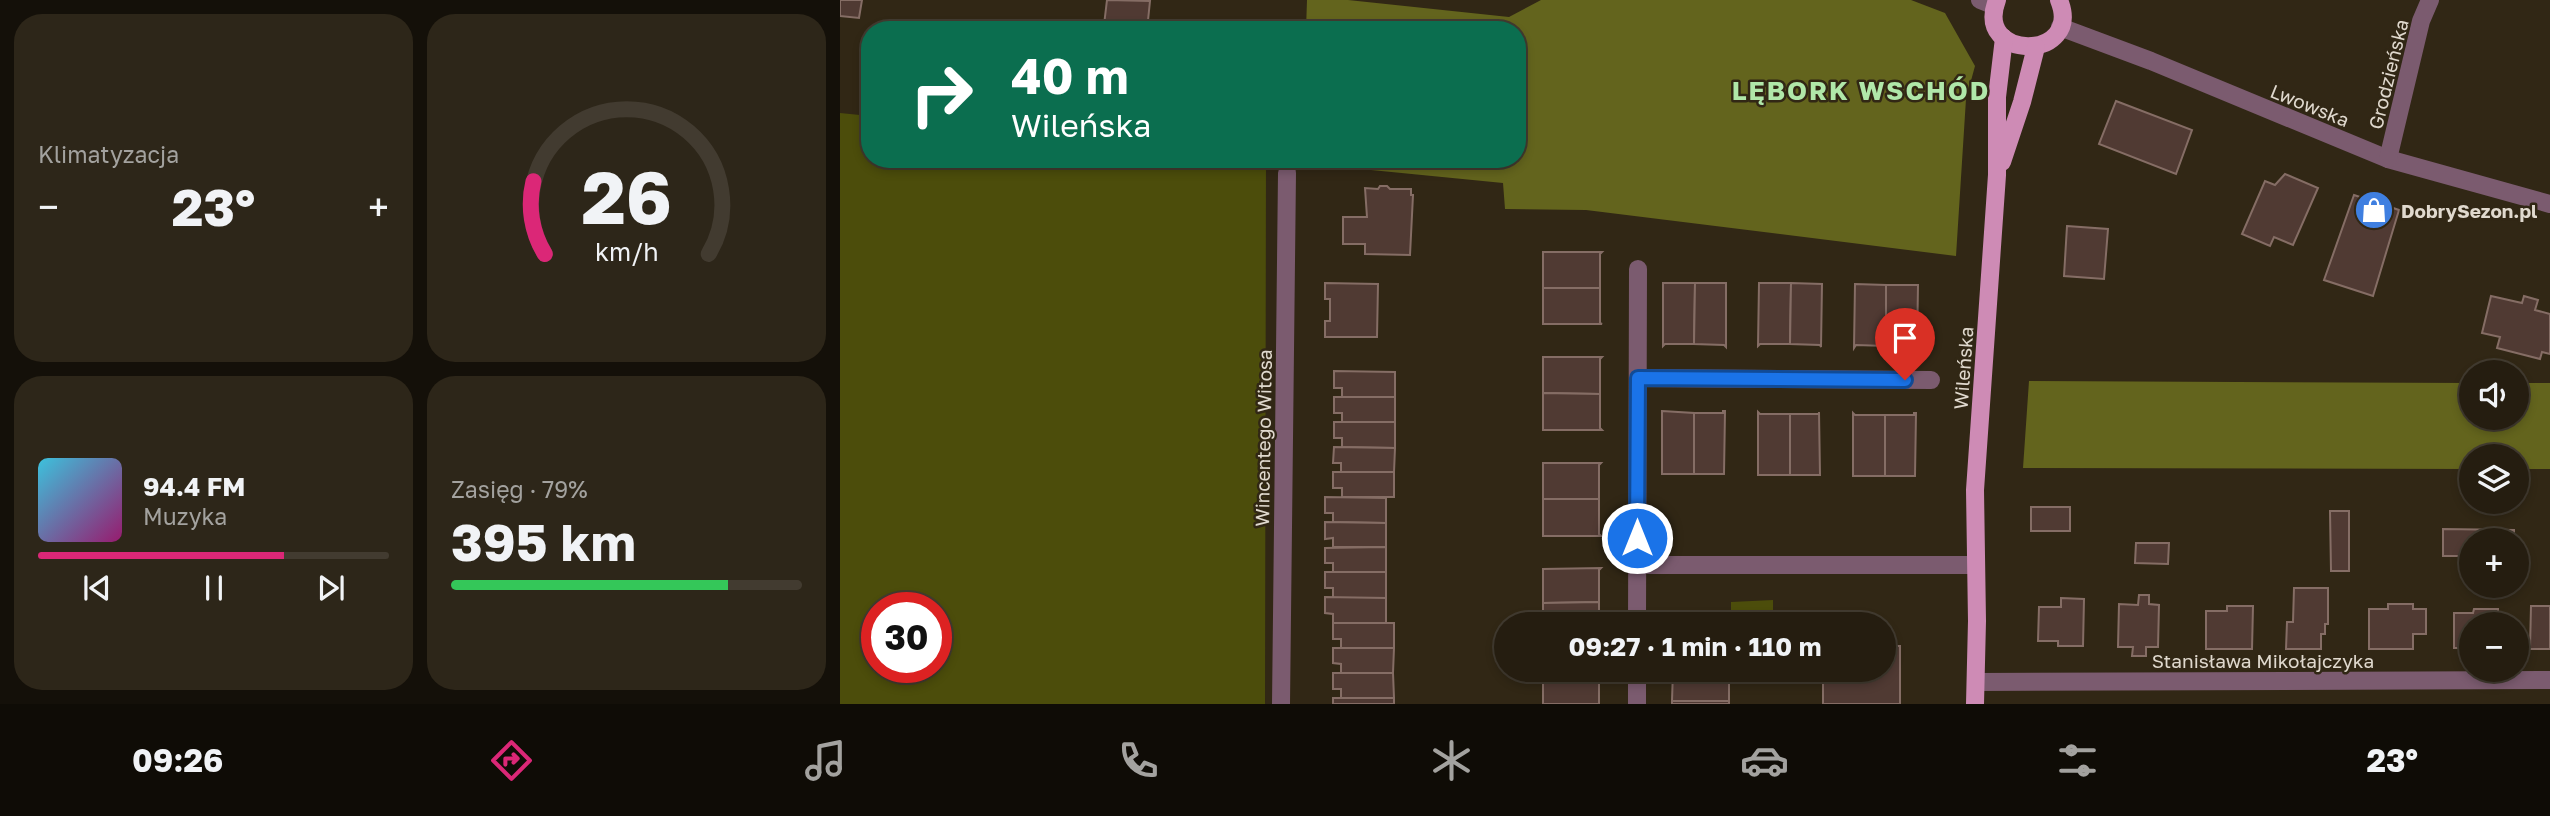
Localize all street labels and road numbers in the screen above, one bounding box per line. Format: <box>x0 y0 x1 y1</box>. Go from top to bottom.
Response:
street label: Grodzieńska <box>2363 17 2413 131</box>
street label: Lwowska <box>2267 79 2353 131</box>
street label: Wileńska <box>1949 326 1977 410</box>
street label: Wincentego Witosa <box>1250 349 1276 527</box>
street label: Stanisława Mikołajczyka <box>2152 649 2374 672</box>

